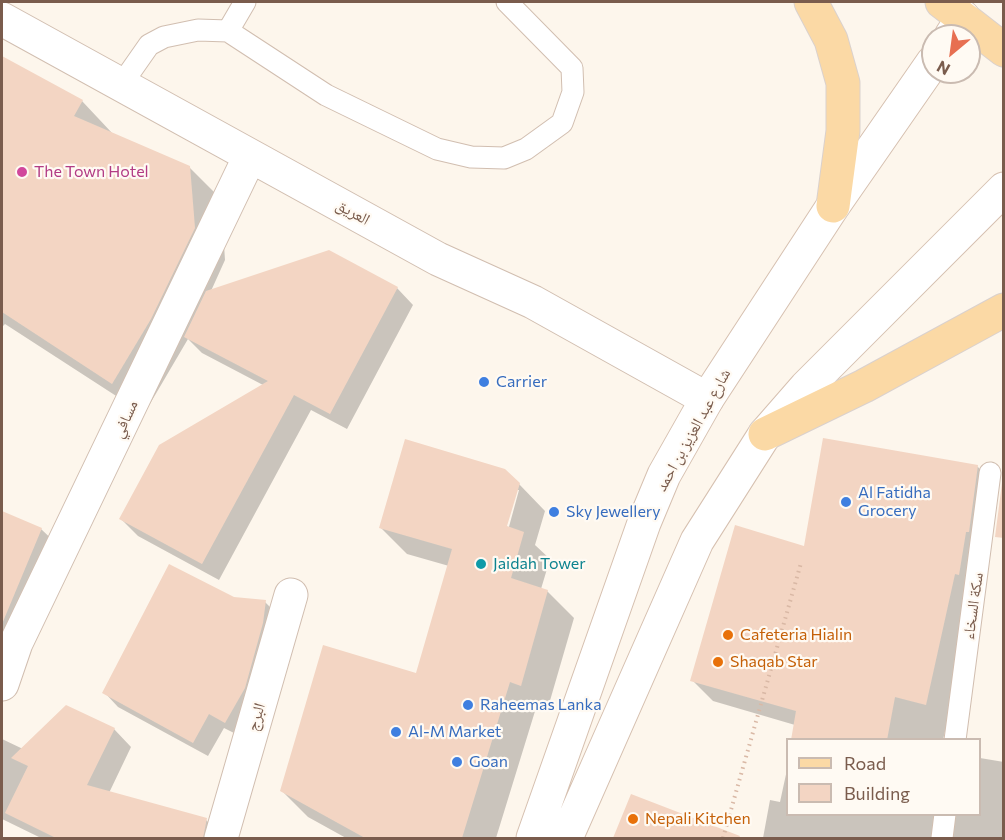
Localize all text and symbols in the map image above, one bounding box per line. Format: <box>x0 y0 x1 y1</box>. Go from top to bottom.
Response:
north arrow <box>921 24 981 84</box>
text: N <box>933 57 953 80</box>
place label: The Town Hotel <box>34 162 149 182</box>
marker: The Town Hotel <box>15 165 29 179</box>
street label: العريق <box>333 195 373 229</box>
street label: شارع عبد العزيز بن احمد <box>651 365 735 495</box>
place label: Carrier <box>496 372 547 392</box>
marker: Carrier <box>477 375 491 389</box>
street label: مسافي <box>108 397 142 441</box>
place label: Al Fatidha Grocery <box>858 483 931 521</box>
marker: Al Fatidha Grocery <box>839 495 853 509</box>
place label: Sky Jewellery <box>566 502 660 522</box>
marker: Sky Jewellery <box>547 505 561 519</box>
place label: Jaidah Tower <box>493 554 586 574</box>
marker: Jaidah Tower <box>474 557 488 571</box>
street label: سكة السخاء <box>959 571 987 641</box>
place label: Cafeteria Hialin <box>740 625 852 645</box>
marker: Cafeteria Hialin <box>721 628 735 642</box>
place label: Shaqab Star <box>730 652 818 672</box>
marker: Shaqab Star <box>711 655 725 669</box>
place label: Raheemas Lanka <box>480 695 602 715</box>
marker: Raheemas Lanka <box>461 698 475 712</box>
street label: البرج <box>243 701 269 733</box>
place label: Al-M Market <box>408 722 501 742</box>
marker: Al-M Market <box>389 725 403 739</box>
legend <box>786 738 981 816</box>
place label: Goan <box>469 752 508 772</box>
text: Road <box>844 752 886 774</box>
marker: Goan <box>450 755 464 769</box>
text: Building <box>844 782 910 804</box>
place label: Nepali Kitchen <box>645 809 751 829</box>
marker: Nepali Kitchen <box>626 812 640 826</box>

